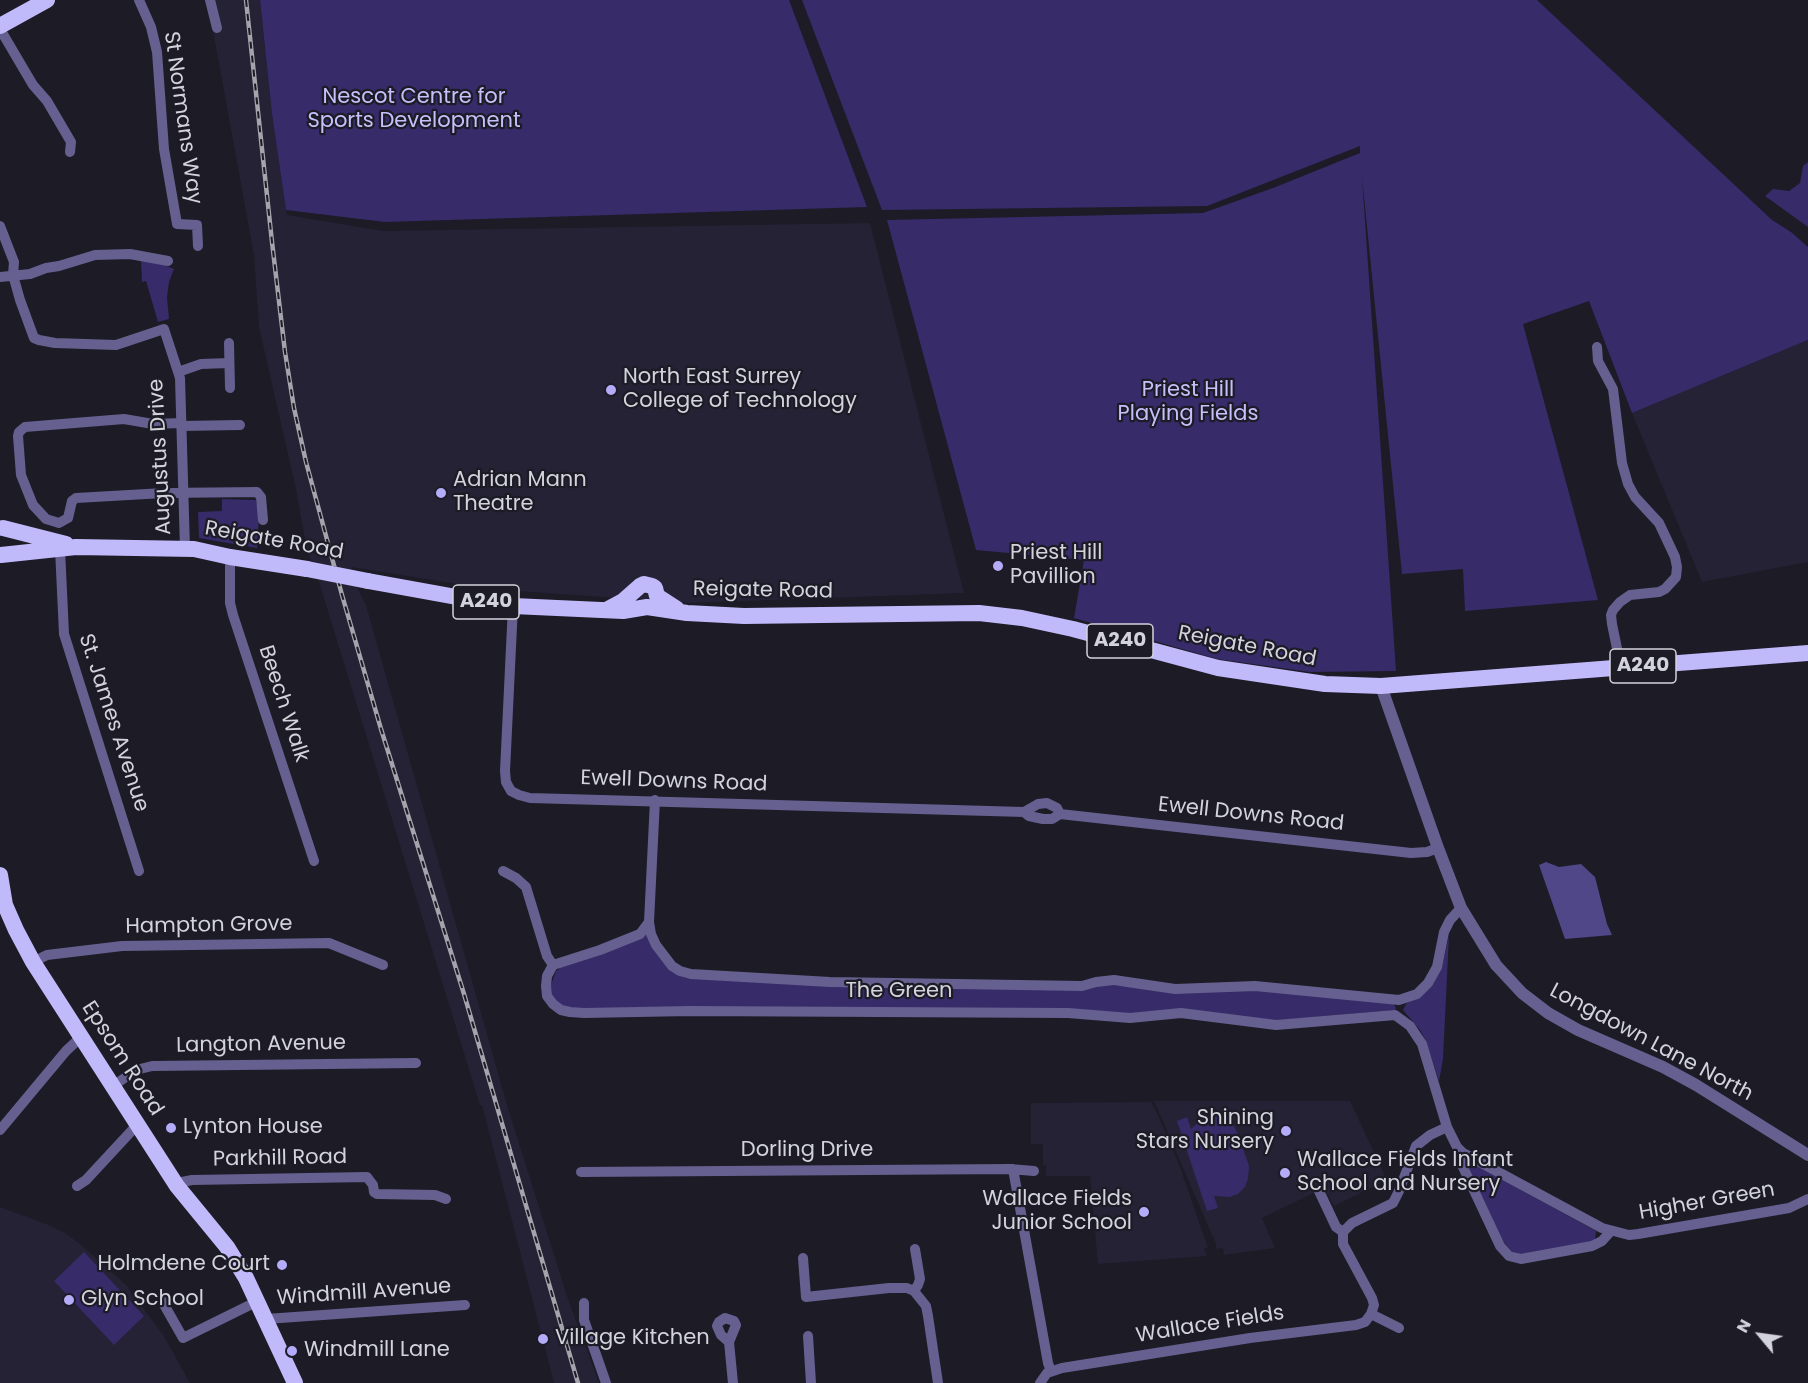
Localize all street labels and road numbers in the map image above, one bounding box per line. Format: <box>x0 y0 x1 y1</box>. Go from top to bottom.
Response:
street label: St Normans Way <box>157 30 207 206</box>
street label: Augustus Drive <box>144 378 178 536</box>
street label: Reigate Road <box>203 516 345 566</box>
street label: Reigate Road <box>693 577 833 605</box>
road number: A240 <box>453 585 519 619</box>
street label: Reigate Road <box>1176 621 1318 673</box>
road number: A240 <box>1087 624 1153 658</box>
street label: St. James Avenue <box>72 631 154 815</box>
street label: Beech Walk <box>252 642 314 766</box>
road number: A240 <box>1610 649 1676 683</box>
street label: Ewell Downs Road <box>580 766 768 798</box>
street label: Ewell Downs Road <box>1157 793 1345 837</box>
street label: Hampton Grove <box>125 912 293 940</box>
street label: The Green <box>845 979 953 1005</box>
street label: Longdown Lane North <box>1545 979 1757 1107</box>
street label: Epsom Road <box>76 997 168 1121</box>
street label: Langton Avenue <box>176 1031 346 1059</box>
street label: Dorling Drive <box>741 1138 873 1164</box>
street label: Parkhill Road <box>213 1145 347 1173</box>
street label: Higher Green <box>1637 1178 1777 1226</box>
street label: Windmill Avenue <box>276 1274 452 1312</box>
street label: Wallace Fields <box>1134 1301 1286 1349</box>

